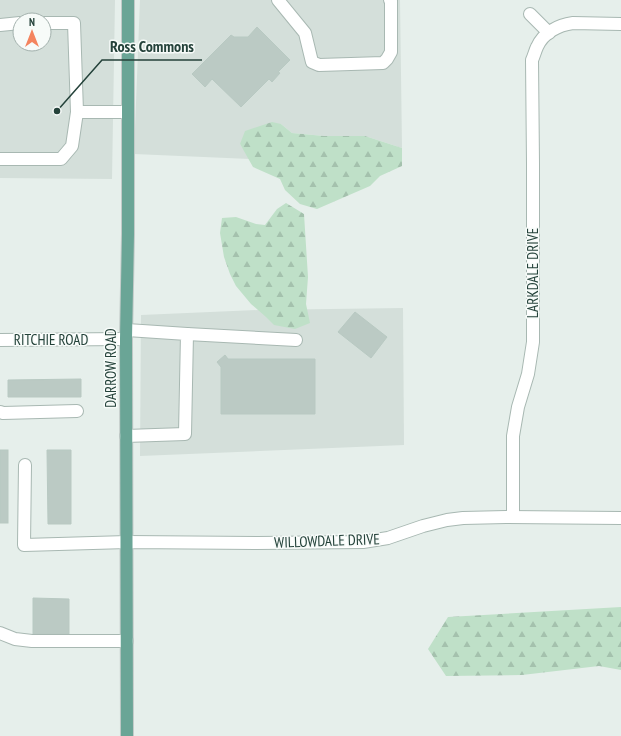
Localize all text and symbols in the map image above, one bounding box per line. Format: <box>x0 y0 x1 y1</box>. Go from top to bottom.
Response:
north arrow <box>12 12 52 52</box>
text: N <box>29 15 35 29</box>
callout: Ross Commons <box>102 32 202 60</box>
text: Ross Commons <box>110 36 194 56</box>
street label: LARKDALE DRIVE <box>523 228 542 318</box>
street label: DARROW ROAD <box>101 328 120 408</box>
street label: RITCHIE ROAD <box>14 330 88 349</box>
street label: WILLOWDALE DRIVE <box>274 529 380 552</box>

